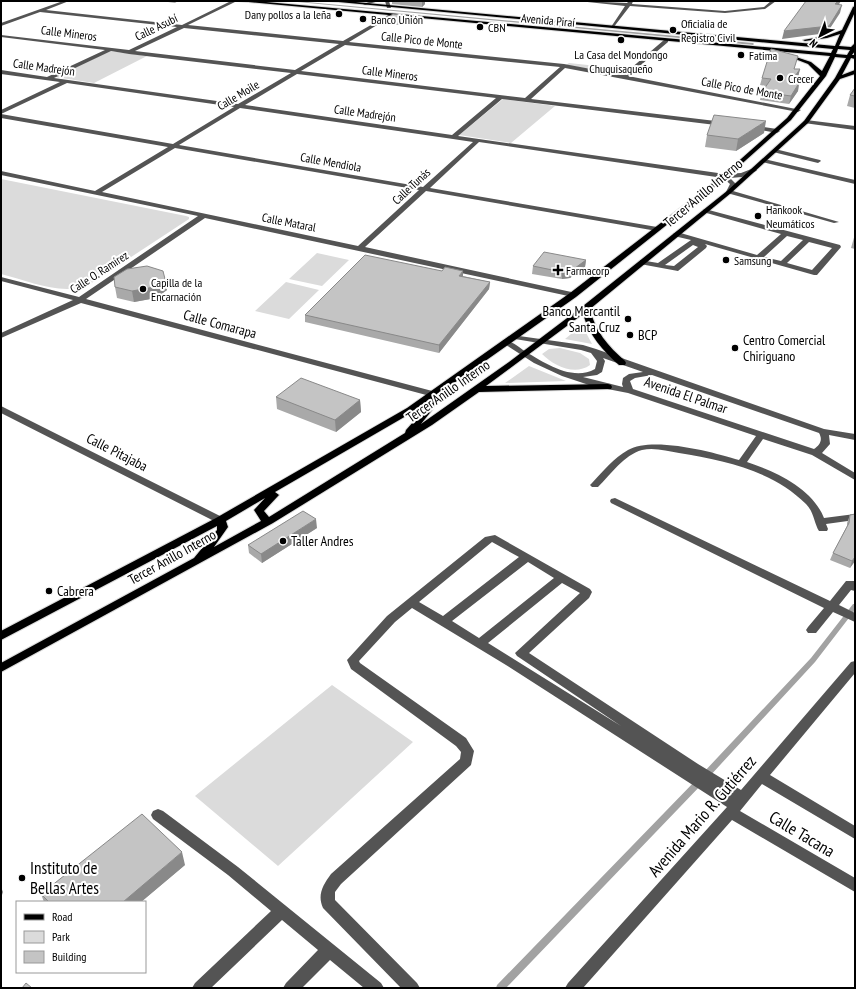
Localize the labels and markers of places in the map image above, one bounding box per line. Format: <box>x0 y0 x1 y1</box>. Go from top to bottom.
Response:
place label: Dany pollos a la leña <box>245 7 331 22</box>
marker: Dany pollos a la leña <box>334 9 344 19</box>
place label: Banco Unión <box>371 12 423 27</box>
marker: Banco Unión <box>358 14 368 24</box>
place label: Oficialia de Registro Civil <box>681 16 736 45</box>
place label: CBN <box>488 20 506 35</box>
marker: CBN <box>475 22 485 32</box>
marker: Oficialia de Registro Civil <box>668 25 678 35</box>
marker: La Casa del Mondongo Chuquisaqueño <box>616 35 626 45</box>
place label: La Casa del Mondongo Chuquisaqueño <box>574 47 668 76</box>
place label: Fatima <box>749 48 777 63</box>
marker: Fatima <box>736 50 746 60</box>
place label: Crecer <box>788 71 815 86</box>
marker: Crecer <box>775 73 785 83</box>
place label: Hankook Neumáticos <box>766 202 814 231</box>
marker: Hankook Neumáticos <box>753 211 763 221</box>
place label: Samsung <box>734 253 771 268</box>
marker: Samsung <box>721 255 731 265</box>
place label: Farmacorp <box>566 263 609 278</box>
marker: Farmacorp <box>553 265 563 275</box>
place label: Capilla de la Encarnación <box>151 275 202 304</box>
marker: Capilla de la Encarnación <box>138 284 148 294</box>
place label: Banco Mercantil Santa Cruz <box>542 302 621 336</box>
marker: Banco Mercantil Santa Cruz <box>623 314 633 324</box>
place label: BCP <box>638 326 657 344</box>
marker: BCP <box>625 330 635 340</box>
place label: Centro Comercial Chiriguano <box>743 331 826 365</box>
marker: Centro Comercial Chiriguano <box>730 343 740 353</box>
place label: Taller Andres <box>291 532 354 550</box>
marker: Taller Andres <box>278 536 288 546</box>
place label: Cabrera <box>57 582 94 600</box>
marker: Cabrera <box>44 586 54 596</box>
place label: Instituto de Bellas Artes <box>30 857 99 899</box>
marker: Instituto de Bellas Artes <box>17 873 27 883</box>

